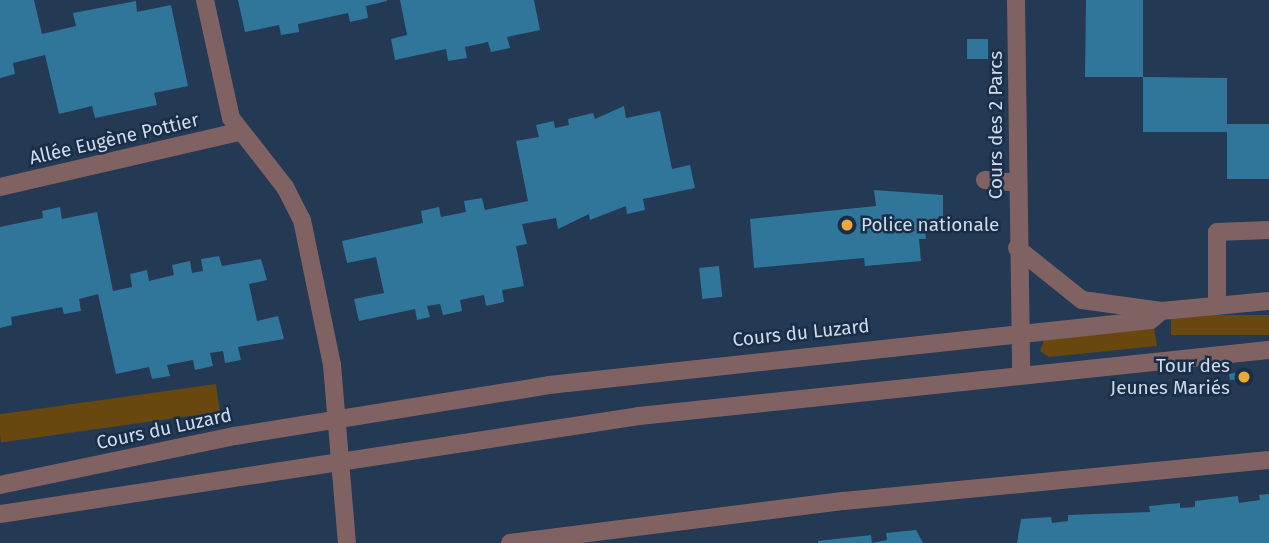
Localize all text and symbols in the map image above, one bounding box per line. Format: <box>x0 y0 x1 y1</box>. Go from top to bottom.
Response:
street label: Cours des 2 Parcs <box>985 51 1007 199</box>
street label: Allée Eugène Pottier <box>27 108 201 170</box>
place label: Police nationale <box>861 214 999 236</box>
marker: Police nationale <box>839 217 855 233</box>
street label: Cours du Luzard <box>731 314 871 352</box>
place label: Tour des Jeunes Mariés <box>1110 355 1230 399</box>
marker: Tour des Jeunes Mariés <box>1236 369 1252 385</box>
street label: Cours du Luzard <box>94 404 234 454</box>

